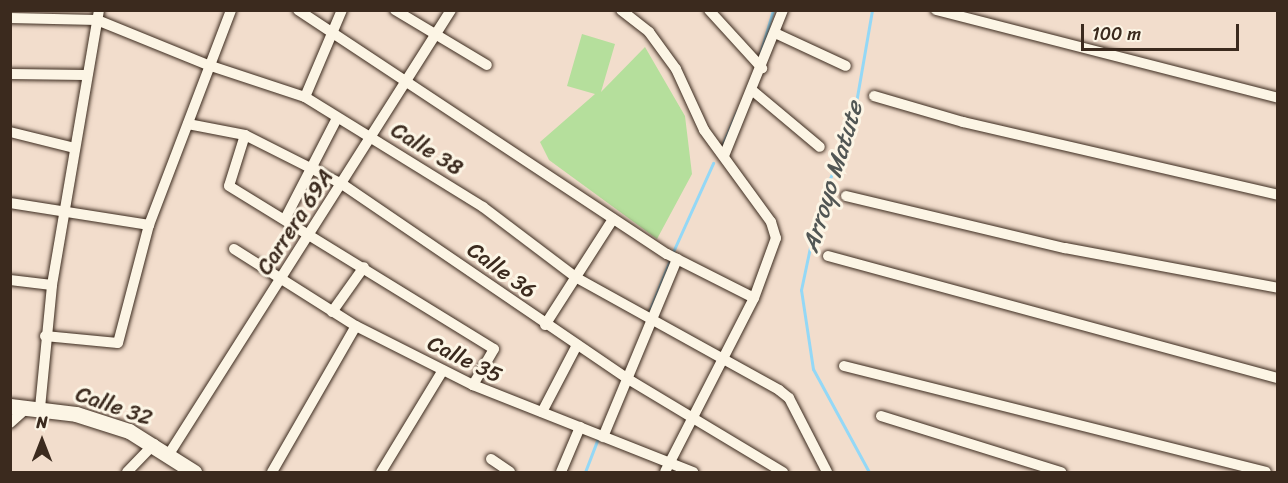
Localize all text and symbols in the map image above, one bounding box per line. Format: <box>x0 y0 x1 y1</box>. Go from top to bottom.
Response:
scale bar <box>1084 12 1242 50</box>
text: 100 m <box>1092 18 1141 50</box>
water label: Arroyo Matute <box>797 98 869 256</box>
street label: Calle 38 <box>386 117 468 181</box>
street label: Carrera 69A <box>251 164 339 280</box>
street label: Calle 36 <box>462 236 542 304</box>
street label: Calle 35 <box>423 330 507 388</box>
street label: Calle 32 <box>72 381 156 431</box>
text: N <box>36 408 48 437</box>
north arrow <box>12 411 72 471</box>

